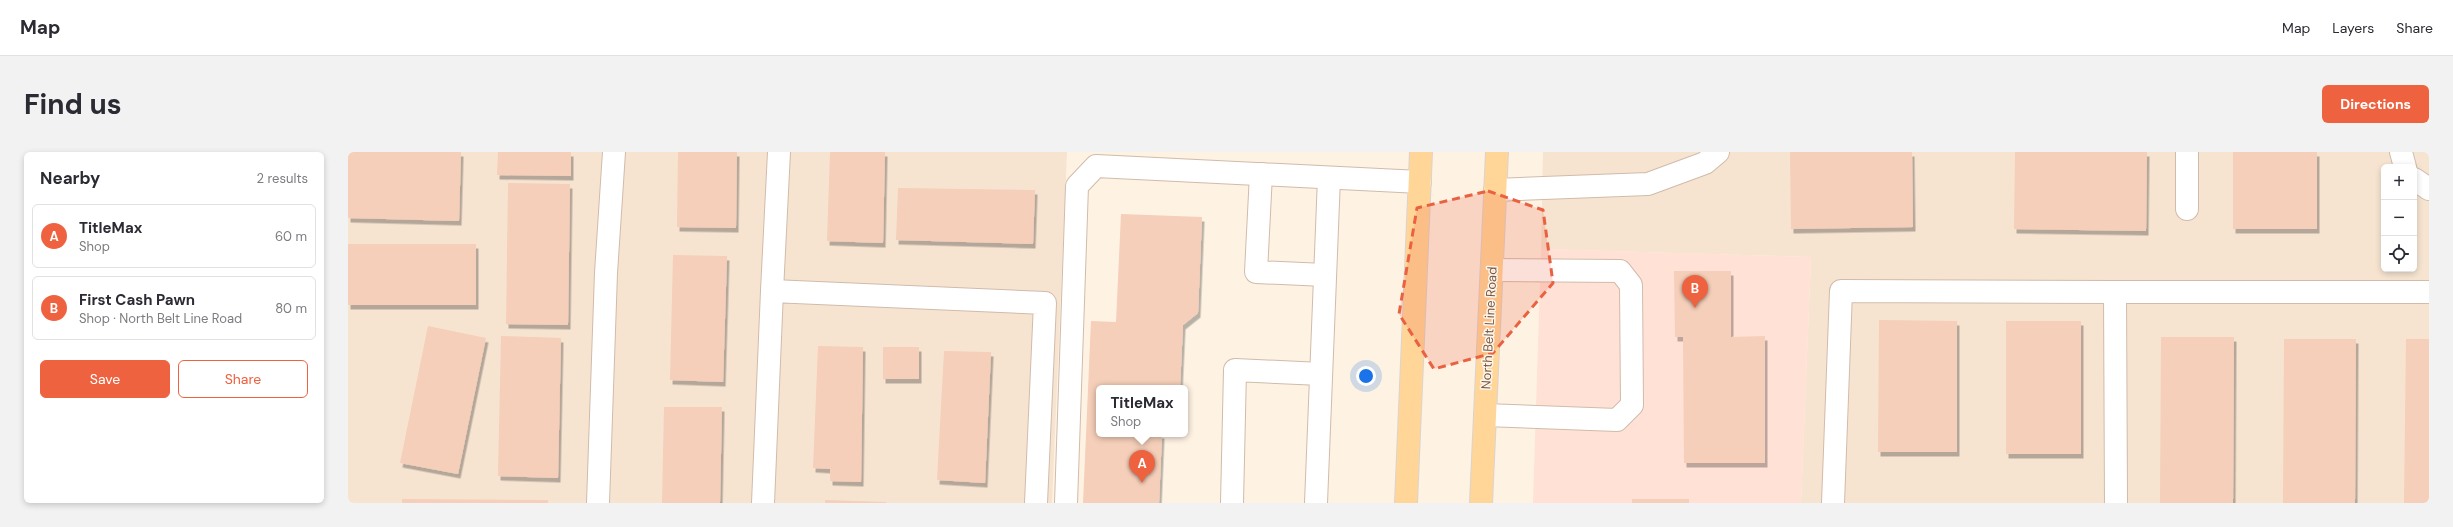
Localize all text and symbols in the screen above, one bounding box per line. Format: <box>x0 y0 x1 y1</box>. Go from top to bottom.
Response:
text: Map <box>20 15 60 40</box>
text: Map <box>2282 19 2310 37</box>
text: Layers <box>2332 19 2374 37</box>
text: Share <box>2396 19 2433 37</box>
button: Directions <box>2322 85 2429 123</box>
text: Find us <box>24 86 122 123</box>
map controls <box>2381 164 2417 272</box>
button: + <box>2381 164 2417 200</box>
text: Nearby <box>40 167 100 189</box>
text: 2 results <box>257 170 308 187</box>
button: − <box>2381 200 2417 236</box>
text: TitleMax <box>79 218 142 238</box>
text: A <box>49 228 59 245</box>
text: 60 m <box>275 228 307 245</box>
button: locate <box>2381 236 2417 272</box>
text: Shop <box>79 238 110 255</box>
street label: North Belt Line Road <box>1477 266 1501 390</box>
pin: B <box>1682 275 1708 308</box>
text: First Cash Pawn <box>79 290 195 310</box>
text: B <box>50 300 58 317</box>
text: 80 m <box>275 300 307 317</box>
text: Shop · North Belt Line Road <box>79 310 242 327</box>
button: Save <box>40 360 170 398</box>
button: Share <box>178 360 308 398</box>
your location <box>1356 366 1376 386</box>
popup <box>1096 385 1188 437</box>
text: TitleMax <box>1110 393 1174 413</box>
text: Shop <box>1110 413 1141 430</box>
pin: A <box>1129 450 1155 483</box>

